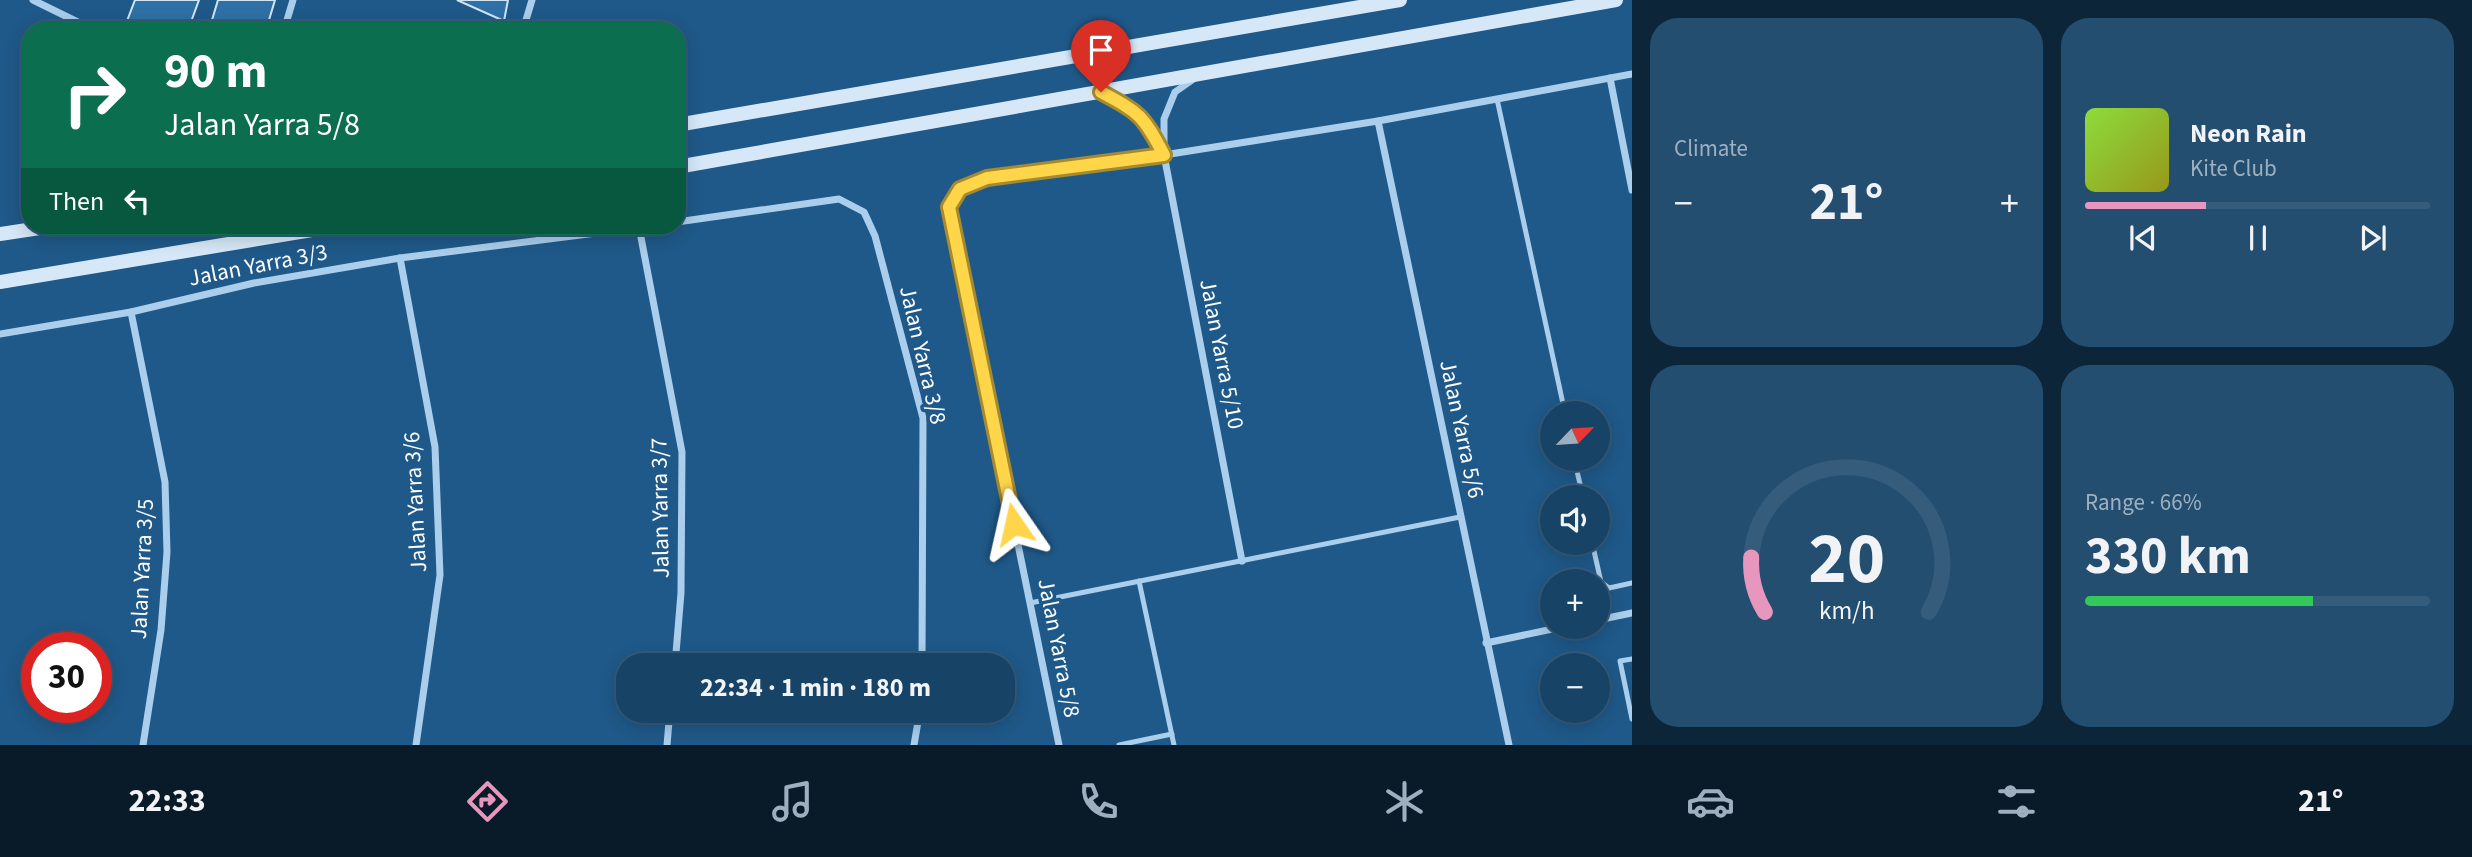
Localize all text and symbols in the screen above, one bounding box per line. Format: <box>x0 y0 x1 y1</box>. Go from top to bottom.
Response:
pin <box>1071 20 1131 92</box>
icon: arrive <box>1082 31 1120 69</box>
text: 90 m <box>164 37 268 107</box>
icon: right <box>49 49 140 140</box>
text: Jalan Yarra 5/8 <box>164 102 360 148</box>
text: Neon Rain <box>2190 115 2307 152</box>
text: Climate <box>1674 132 1748 165</box>
text: Kite Club <box>2190 152 2277 185</box>
text: 21° <box>1810 166 1883 240</box>
text: − <box>1674 177 1693 231</box>
text: + <box>2000 177 2019 231</box>
icon: left <box>118 182 156 220</box>
text: Then <box>49 183 104 220</box>
icon: previous <box>2124 219 2162 257</box>
icon: pause <box>2239 219 2277 257</box>
icon: next <box>2354 219 2392 257</box>
street label: Jalan Yarra 3/3 <box>186 235 330 295</box>
street label: Jalan Yarra 5/10 <box>1191 276 1253 432</box>
street label: Jalan Yarra 3/8 <box>891 283 955 427</box>
street label: Jalan Yarra 5/6 <box>1431 357 1493 501</box>
north arrow <box>1540 401 1610 471</box>
map controls <box>1540 401 1610 723</box>
street label: Jalan Yarra 3/6 <box>395 431 435 573</box>
street label: Jalan Yarra 3/7 <box>642 437 678 579</box>
button: sound <box>1540 485 1610 555</box>
text: Range · 66% <box>2085 486 2202 519</box>
position arrow <box>977 487 1051 561</box>
street label: Jalan Yarra 3/5 <box>122 498 162 640</box>
text: 20 <box>1808 507 1885 611</box>
text: 330 km <box>2085 520 2251 594</box>
button: + <box>1540 569 1610 639</box>
street label: Jalan Yarra 5/8 <box>1029 576 1089 720</box>
text: km/h <box>1819 593 1874 629</box>
speed limit sign: 30 <box>21 632 112 723</box>
button: − <box>1540 653 1610 723</box>
text: 22:34 · 1 min · 180 m <box>700 669 931 706</box>
icon: directions <box>463 777 512 826</box>
icon: music <box>768 777 817 826</box>
icon: phone <box>1074 777 1123 826</box>
icon: climate <box>1380 777 1429 826</box>
icon: car <box>1686 777 1735 826</box>
icon: filters <box>1992 777 2041 826</box>
text: 22:33 <box>128 778 206 824</box>
text: 21° <box>2298 778 2343 824</box>

